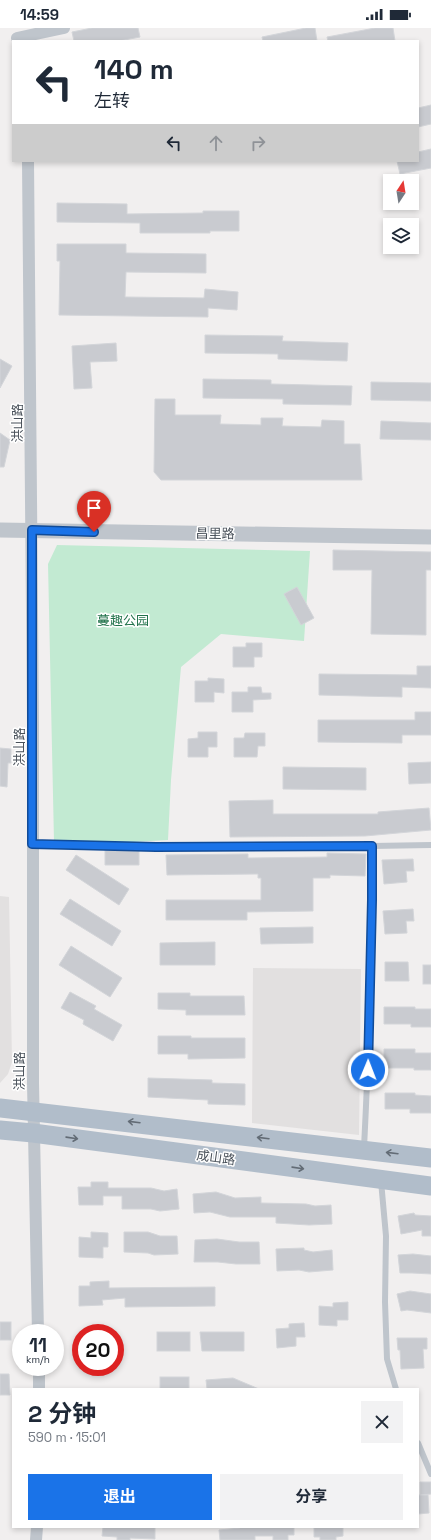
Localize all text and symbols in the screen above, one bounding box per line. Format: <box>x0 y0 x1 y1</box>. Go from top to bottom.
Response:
text: 14:59 <box>20 5 59 24</box>
text: 140 m <box>94 51 174 87</box>
icon: left <box>28 56 80 108</box>
text: 左转 <box>94 89 130 112</box>
icon: left <box>163 132 185 154</box>
icon: ahead <box>205 132 227 154</box>
icon: right <box>247 132 269 154</box>
north arrow <box>383 174 419 210</box>
map controls <box>383 174 419 254</box>
button: layers <box>383 218 419 254</box>
street label: 洪山路 <box>9 403 26 443</box>
pin <box>77 491 111 532</box>
icon: arrive <box>83 497 105 519</box>
street label: 昌里路 <box>195 525 235 542</box>
park label: 蔓趣公园 <box>97 612 149 629</box>
street label: 洪山路 <box>11 727 28 767</box>
position arrow <box>347 1049 389 1091</box>
street label: 洪山路 <box>11 1051 28 1091</box>
one-way arrow <box>128 1119 141 1126</box>
one-way arrow <box>65 1134 78 1142</box>
one-way arrow <box>257 1134 270 1142</box>
street label: 成山路 <box>195 1146 236 1169</box>
one-way arrow <box>386 1149 399 1157</box>
one-way arrow <box>291 1164 304 1172</box>
speed limit sign: 20 <box>72 1324 124 1376</box>
text: 11 <box>29 1332 47 1358</box>
text: km/h <box>26 1353 50 1366</box>
text: 2 分钟 <box>28 1398 96 1429</box>
button: close <box>361 1401 403 1443</box>
text: 590 m · 15:01 <box>28 1429 106 1446</box>
button: 退出 <box>28 1474 212 1520</box>
button: 分享 <box>220 1474 403 1520</box>

